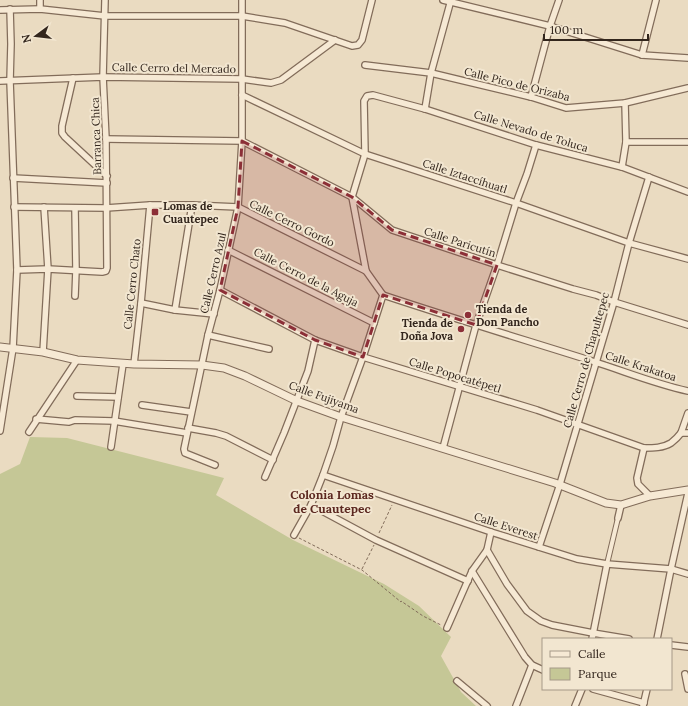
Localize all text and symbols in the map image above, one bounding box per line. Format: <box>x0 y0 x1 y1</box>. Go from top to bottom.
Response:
north arrow <box>16 16 56 56</box>
scale bar <box>544 16 648 42</box>
text: 100 m <box>550 22 583 37</box>
text: N <box>18 32 34 45</box>
street label: Calle Cerro del Mercado <box>112 60 236 76</box>
street label: Calle Pico de Orizaba <box>463 64 572 104</box>
street label: Barranca Chica <box>88 97 104 175</box>
street label: Calle Nevado de Toluca <box>472 107 590 155</box>
street label: Calle Iztaccíhuatl <box>421 156 509 196</box>
street label: Calle Cerro Gordo <box>247 196 337 250</box>
place label: Lomas de Cuautepec <box>163 199 219 226</box>
marker: Lomas de Cuautepec <box>150 207 160 217</box>
street label: Calle Paricutín <box>422 224 498 260</box>
street label: Calle Cerro Azul <box>197 231 229 315</box>
street label: Calle Cerro Chato <box>120 238 144 330</box>
street label: Calle Cerro de la Aguja <box>251 244 361 310</box>
street label: Calle Cerro de Chapultepec <box>560 290 612 430</box>
place label: Tienda de Don Pancho <box>476 302 539 329</box>
marker: Tienda de Don Pancho <box>463 310 473 320</box>
place label: Tienda de Doña Jova <box>400 316 453 343</box>
marker: Tienda de Doña Jova <box>456 324 466 334</box>
street label: Calle Krakatoa <box>604 348 679 384</box>
street label: Calle Popocatépetl <box>407 354 503 396</box>
street label: Calle Fujiyama <box>287 378 361 416</box>
district label: Colonia Lomas de Cuautepec <box>290 487 374 516</box>
street label: Calle Everest <box>472 509 540 543</box>
legend <box>542 638 672 690</box>
text: Calle <box>578 646 606 661</box>
text: Parque <box>578 666 618 681</box>

